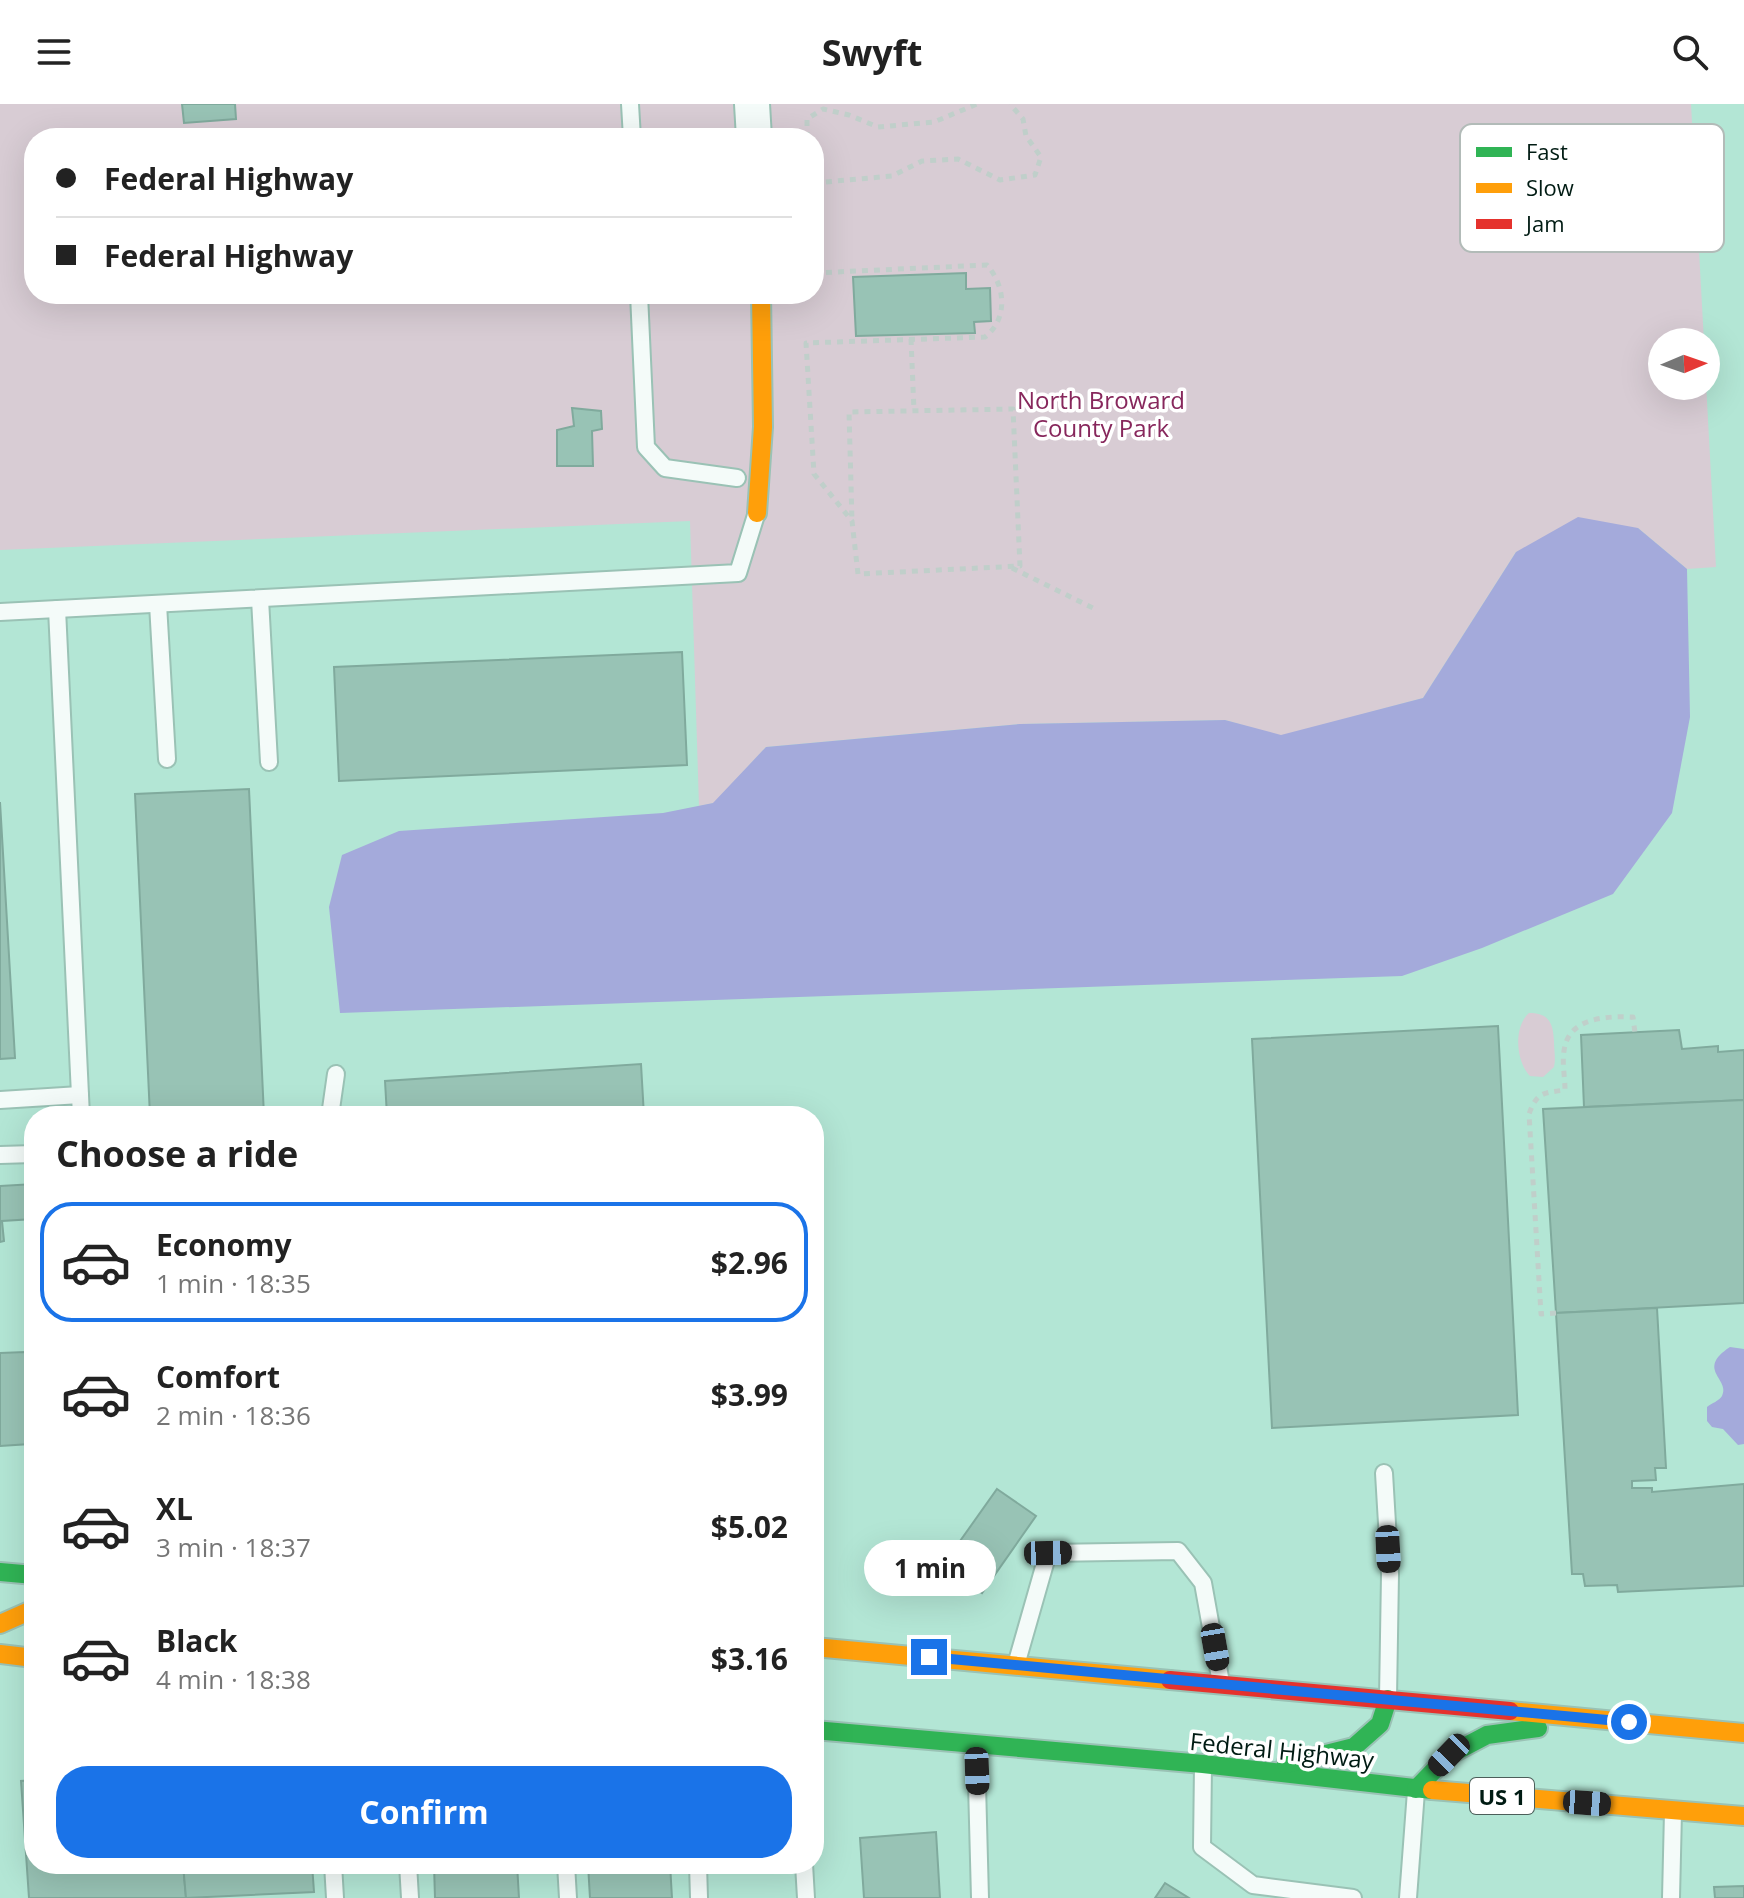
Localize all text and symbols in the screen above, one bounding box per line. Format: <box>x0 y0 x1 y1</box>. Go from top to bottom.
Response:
text: Swyft <box>822 28 922 77</box>
icon: menu <box>32 30 76 74</box>
icon: search <box>1668 30 1712 74</box>
legend <box>1460 124 1724 252</box>
text: Fast <box>1526 136 1568 166</box>
text: Federal Highway <box>104 158 353 199</box>
text: Slow <box>1526 172 1574 202</box>
text: Jam <box>1524 208 1565 238</box>
text: Federal Highway <box>104 235 353 276</box>
north arrow <box>1648 328 1720 400</box>
map controls <box>1648 328 1720 400</box>
park label: North Broward County Park <box>1017 383 1185 444</box>
text: Choose a ride <box>56 1129 298 1178</box>
text: Economy <box>156 1224 292 1265</box>
icon: car <box>60 1226 132 1298</box>
text: $2.96 <box>711 1242 788 1283</box>
text: 1 min · 18:35 <box>156 1265 311 1301</box>
text: Comfort <box>156 1356 280 1397</box>
icon: car <box>60 1358 132 1430</box>
text: $3.99 <box>711 1374 788 1415</box>
text: 2 min · 18:36 <box>156 1397 311 1433</box>
text: XL <box>156 1488 193 1529</box>
icon: car <box>60 1490 132 1562</box>
text: $5.02 <box>711 1506 788 1547</box>
car <box>1375 1524 1401 1574</box>
text: 3 min · 18:37 <box>156 1529 311 1565</box>
callout: 1 min <box>863 1541 995 1597</box>
car <box>1024 1541 1072 1565</box>
text: 1 min <box>894 1550 966 1586</box>
text: Black <box>156 1620 237 1661</box>
car <box>1199 1621 1231 1673</box>
icon: car <box>60 1622 132 1694</box>
text: $3.16 <box>711 1638 788 1679</box>
route end <box>911 1639 947 1675</box>
text: 4 min · 18:38 <box>156 1661 311 1697</box>
route start <box>1611 1704 1647 1740</box>
street label: Federal Highway <box>1188 1724 1377 1776</box>
car <box>1424 1729 1474 1781</box>
car <box>964 1747 990 1795</box>
button: Confirm <box>56 1766 792 1858</box>
road number: US 1 <box>1470 1778 1534 1814</box>
car <box>1562 1789 1612 1817</box>

